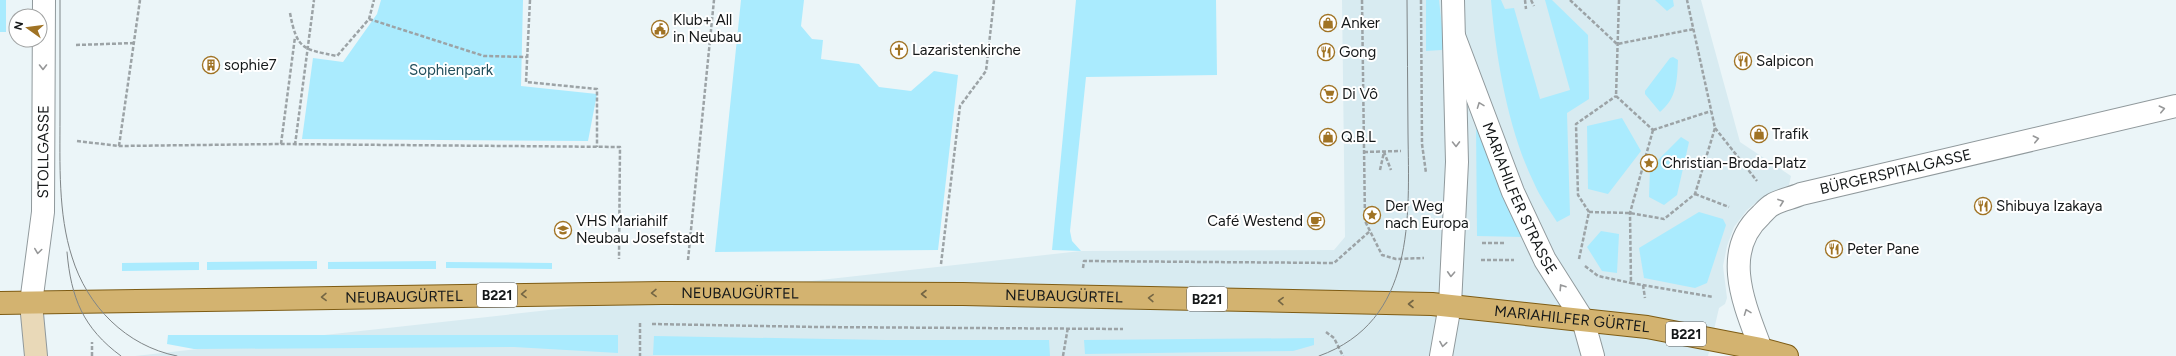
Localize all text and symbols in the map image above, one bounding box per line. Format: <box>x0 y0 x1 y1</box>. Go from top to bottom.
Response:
north arrow <box>8 8 48 48</box>
place label: Klub+ All in Neubau <box>673 11 742 46</box>
shop icon: Anker <box>1318 13 1338 33</box>
place label: Anker <box>1341 14 1380 32</box>
public building icon: Klub+ All in Neubau <box>650 19 670 39</box>
text: N <box>11 20 26 31</box>
church icon: Lazaristenkirche <box>889 40 909 60</box>
place label: Lazaristenkirche <box>912 41 1021 59</box>
restaurant icon: Gong <box>1316 42 1336 62</box>
place label: Gong <box>1339 43 1376 61</box>
restaurant icon: Salpicon <box>1733 51 1753 71</box>
place label: Salpicon <box>1756 52 1814 70</box>
building icon: sophie7 <box>201 55 221 75</box>
place label: sophie7 <box>224 56 277 74</box>
park label: Sophienpark <box>409 61 494 79</box>
one-way arrow <box>39 64 47 70</box>
supermarket icon: Di Vô <box>1319 84 1339 104</box>
place label: Di Vô <box>1342 85 1378 103</box>
one-way arrow <box>1477 102 1485 109</box>
street label: STOLLGASSE <box>34 105 53 199</box>
one-way arrow <box>2158 105 2165 114</box>
street label: MARIAHILFER STRASSE <box>1478 120 1561 278</box>
shop icon: Trafik <box>1749 124 1769 144</box>
place label: Trafik <box>1772 125 1809 143</box>
shop icon: Q.B.L <box>1318 127 1338 147</box>
place label: Q.B.L <box>1341 128 1376 146</box>
one-way arrow <box>2032 135 2039 144</box>
one-way arrow <box>1452 141 1460 147</box>
street label: BÜRGERSPITALGASSE <box>1818 145 1973 198</box>
place icon: Christian-Broda-Platz <box>1639 153 1659 173</box>
place label: Christian-Broda-Platz <box>1662 154 1806 172</box>
restaurant icon: Shibuya Izakaya <box>1973 196 1993 216</box>
place label: Der Weg nach Europa <box>1385 197 1469 232</box>
place label: Shibuya Izakaya <box>1996 197 2102 215</box>
one-way arrow <box>1777 198 1784 206</box>
place icon: Der Weg nach Europa <box>1362 205 1382 225</box>
cafe icon: Café Westend <box>1306 211 1326 231</box>
place label: VHS Mariahilf Neubau Josefstadt <box>576 212 705 247</box>
place label: Café Westend <box>1207 212 1303 230</box>
school or university icon: VHS Mariahilf Neubau Josefstadt <box>553 220 573 240</box>
restaurant icon: Peter Pane <box>1824 239 1844 259</box>
place label: Peter Pane <box>1847 240 1919 258</box>
one-way arrow <box>34 247 43 254</box>
one-way arrow <box>1447 271 1456 277</box>
road number: B221 <box>477 283 517 307</box>
street label: NEUBAUGÜRTEL <box>681 284 799 302</box>
one-way arrow <box>1559 284 1567 291</box>
street label: NEUBAUGÜRTEL <box>1005 286 1123 306</box>
street label: NEUBAUGÜRTEL <box>345 287 463 307</box>
road number: B221 <box>1187 287 1227 311</box>
one-way arrow <box>651 289 657 297</box>
one-way arrow <box>521 290 527 298</box>
one-way arrow <box>921 290 927 298</box>
one-way arrow <box>321 293 327 301</box>
one-way arrow <box>1148 294 1154 302</box>
one-way arrow <box>1278 297 1284 305</box>
one-way arrow <box>1408 300 1414 308</box>
street label: MARIAHILFER GÜRTEL <box>1493 302 1651 336</box>
one-way arrow <box>1744 309 1752 316</box>
road number: B221 <box>1666 322 1706 346</box>
one-way arrow <box>1440 341 1448 348</box>

